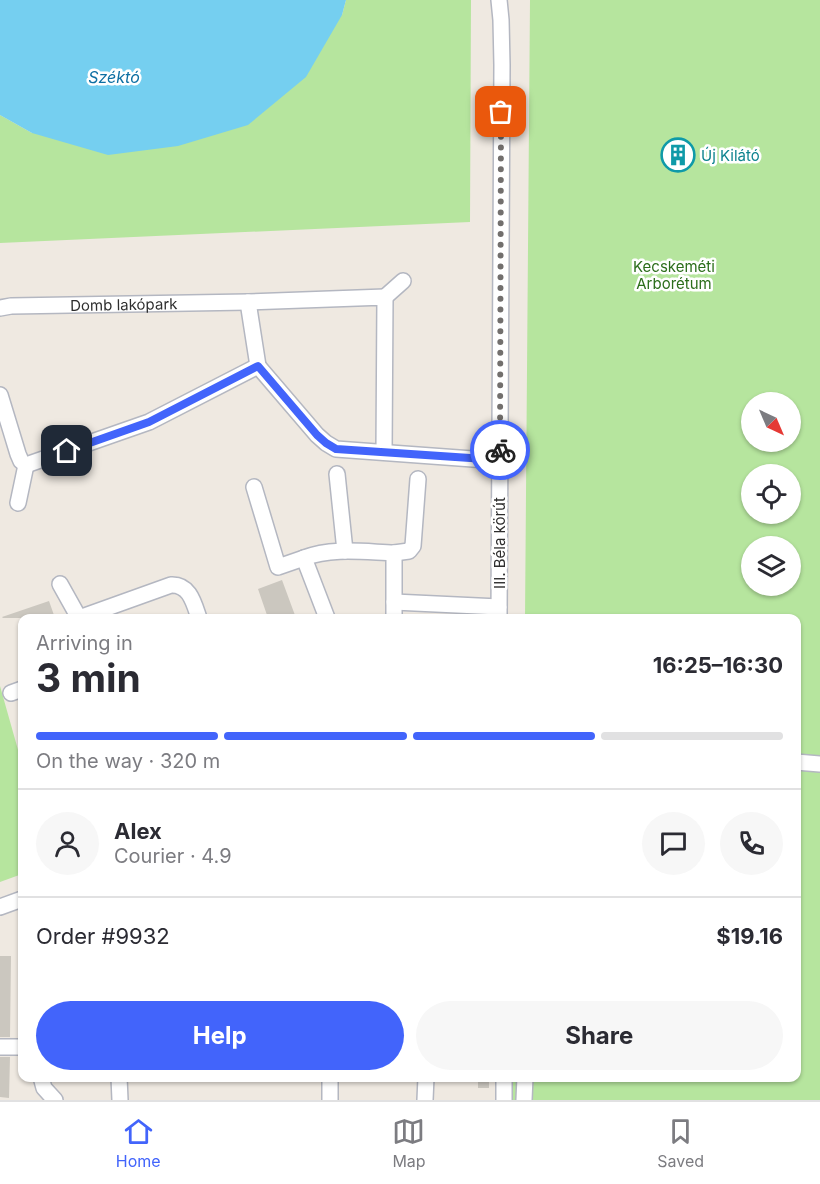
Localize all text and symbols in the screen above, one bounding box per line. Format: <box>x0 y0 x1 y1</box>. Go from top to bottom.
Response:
water label: Széktó <box>88 67 140 87</box>
pin <box>475 86 526 137</box>
icon: bag <box>484 95 517 128</box>
building icon: Új Kilátó <box>660 137 696 173</box>
place label: Új Kilátó <box>701 146 760 165</box>
park label: Kecskeméti Arborétum <box>633 257 715 293</box>
street label: Domb lakópark <box>70 294 178 314</box>
north arrow <box>741 392 801 452</box>
map controls <box>741 392 801 596</box>
courier <box>470 420 530 480</box>
pin <box>41 425 92 476</box>
icon: home <box>50 434 83 467</box>
icon: bike <box>484 434 517 467</box>
button: locate <box>741 464 801 524</box>
street label: III. Béla körút <box>490 497 509 589</box>
button: layers <box>741 536 801 596</box>
text: Arriving in <box>36 631 133 655</box>
text: 16:25–16:30 <box>653 652 783 678</box>
text: 3 min <box>36 654 141 701</box>
text: On the way · 320 m <box>36 749 220 773</box>
button: person <box>36 812 99 875</box>
button: chat <box>642 812 705 875</box>
button: phone <box>720 812 783 875</box>
text: Alex <box>114 818 162 844</box>
text: Courier · 4.9 <box>114 844 232 868</box>
text: Order #9932 <box>36 923 170 949</box>
text: $19.16 <box>716 923 783 949</box>
button: Help <box>36 1001 404 1070</box>
button: Share <box>416 1001 783 1070</box>
tab: Home <box>116 1115 161 1171</box>
tab: Map <box>392 1115 426 1171</box>
tab: Saved <box>657 1115 704 1171</box>

